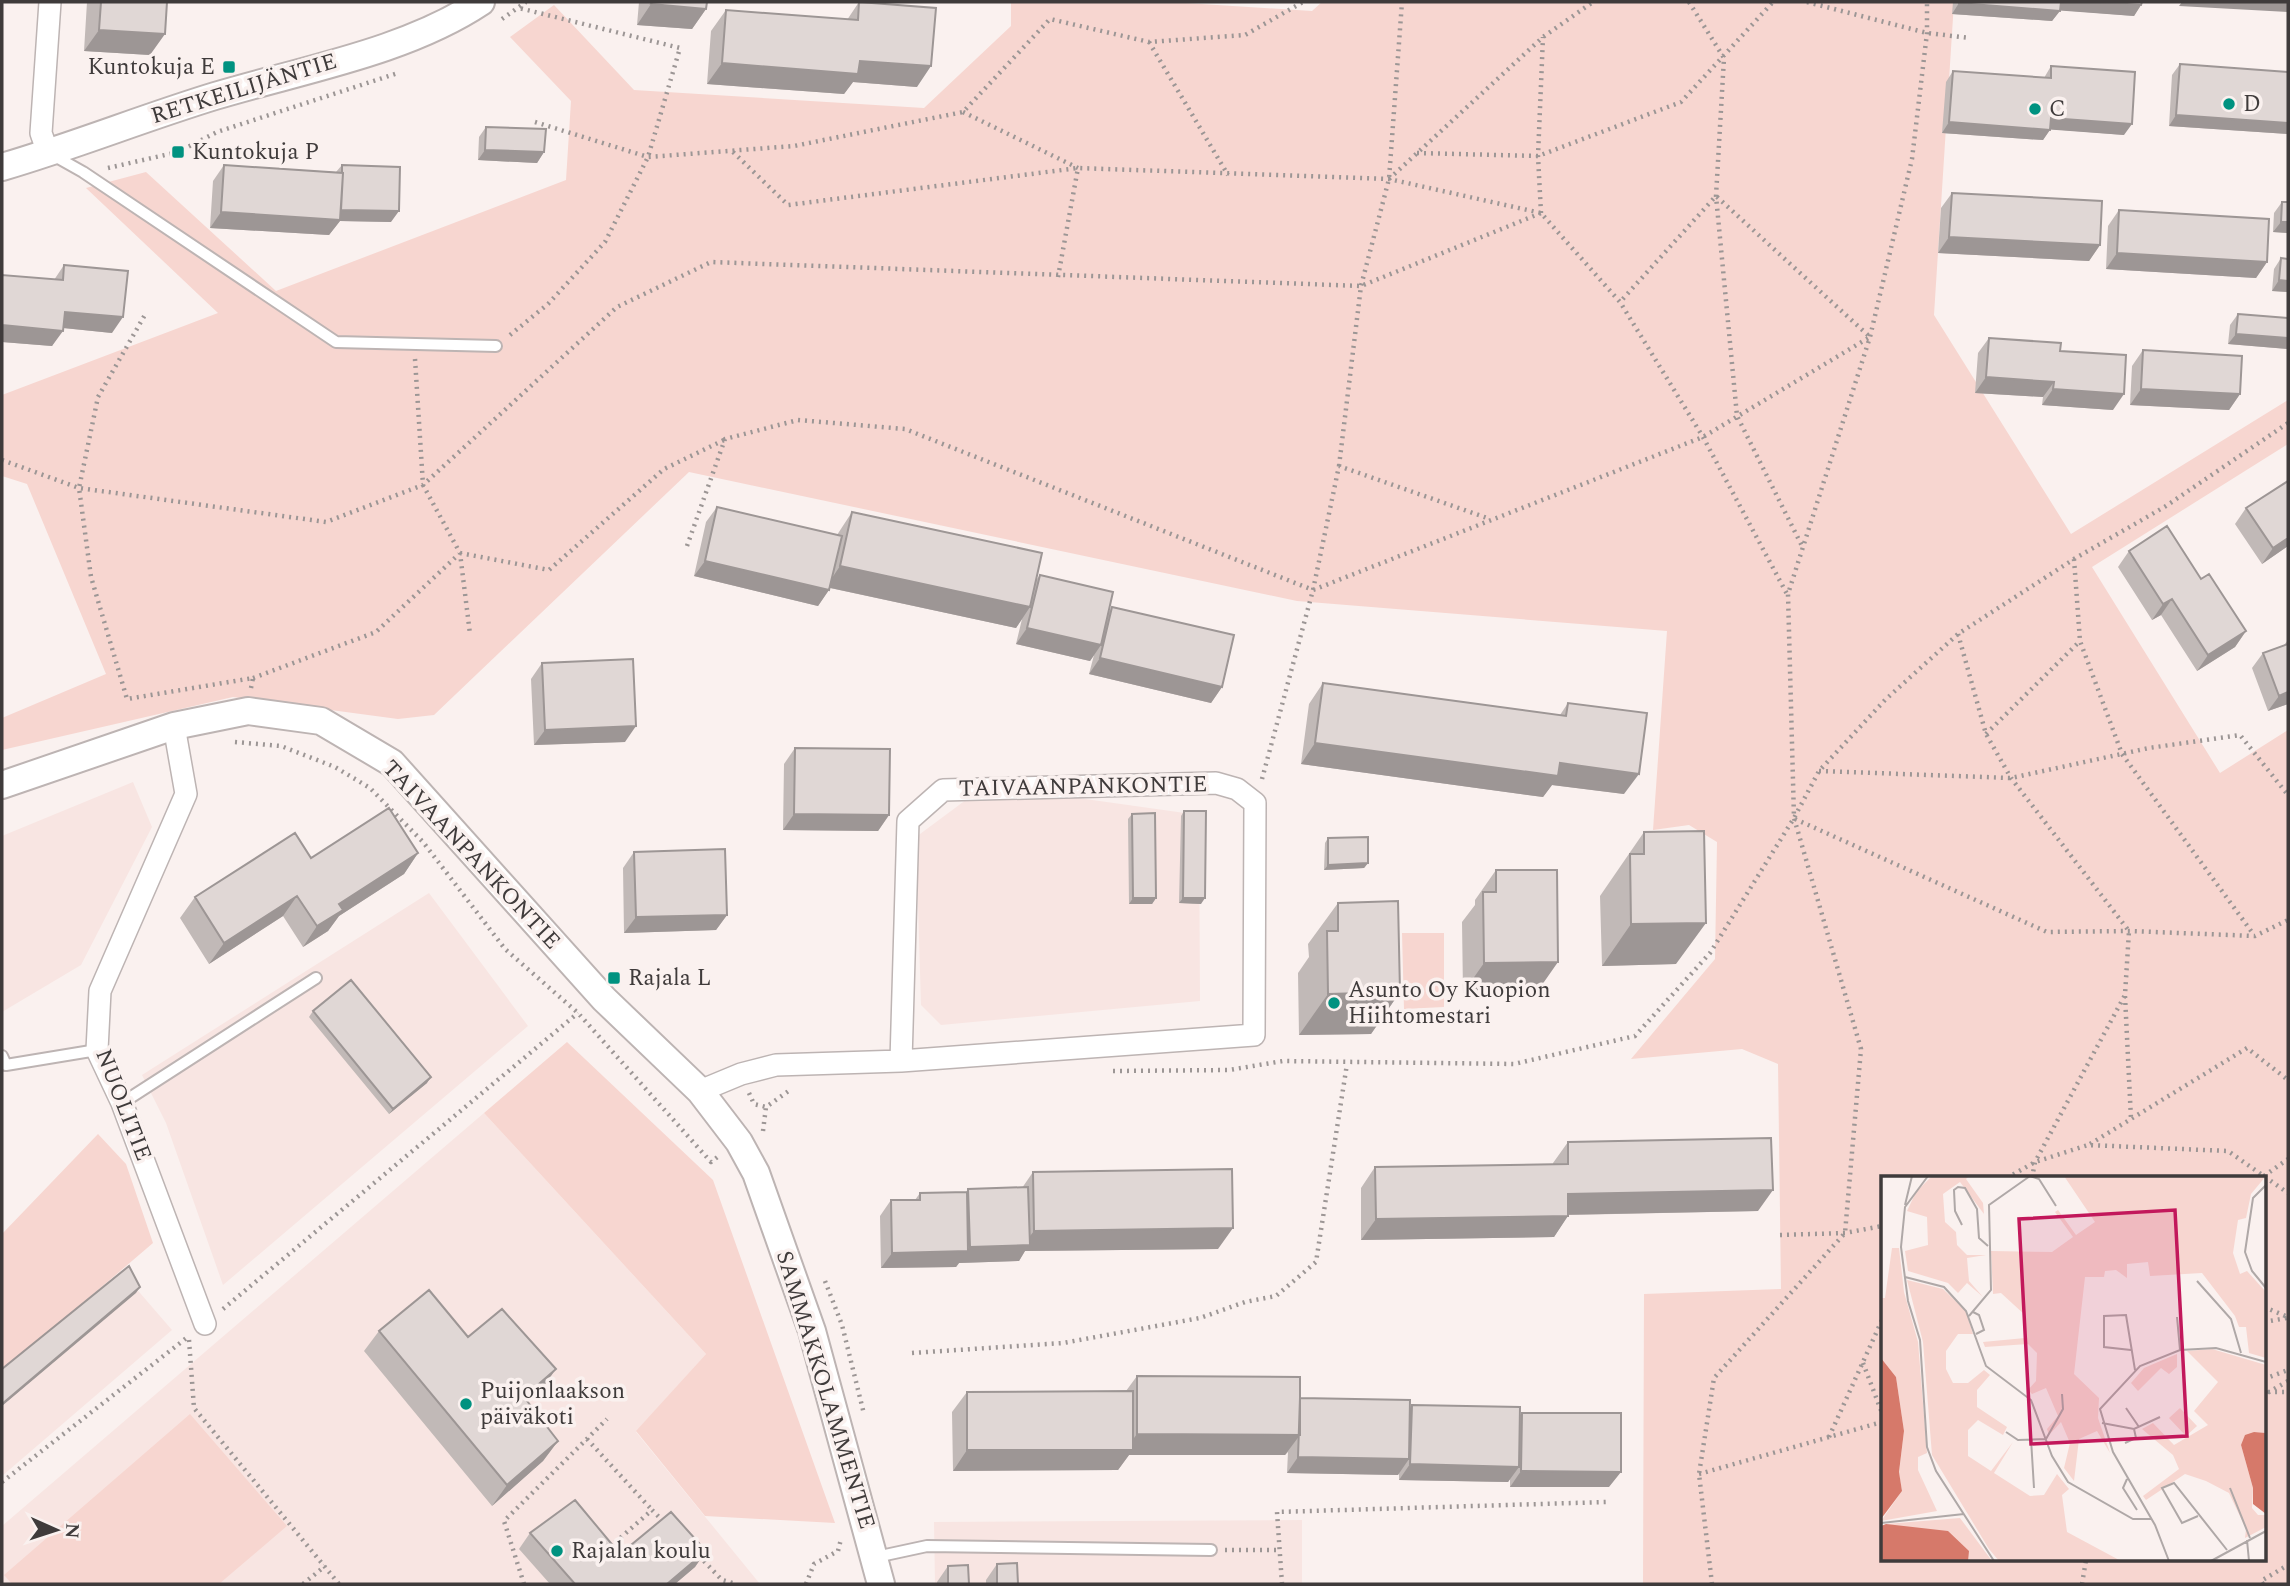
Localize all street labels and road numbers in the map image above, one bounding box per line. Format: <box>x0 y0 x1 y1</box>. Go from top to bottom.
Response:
street label: RETKEILIJÄNTIE <box>147 44 341 134</box>
street label: TAIVAANPANKONTIE <box>373 752 569 958</box>
street label: TAIVAANPANKONTIE <box>958 767 1208 807</box>
street label: NUOLITIE <box>86 1044 160 1166</box>
street label: SAMMAKKOLAMMENTIE <box>766 1246 884 1534</box>

